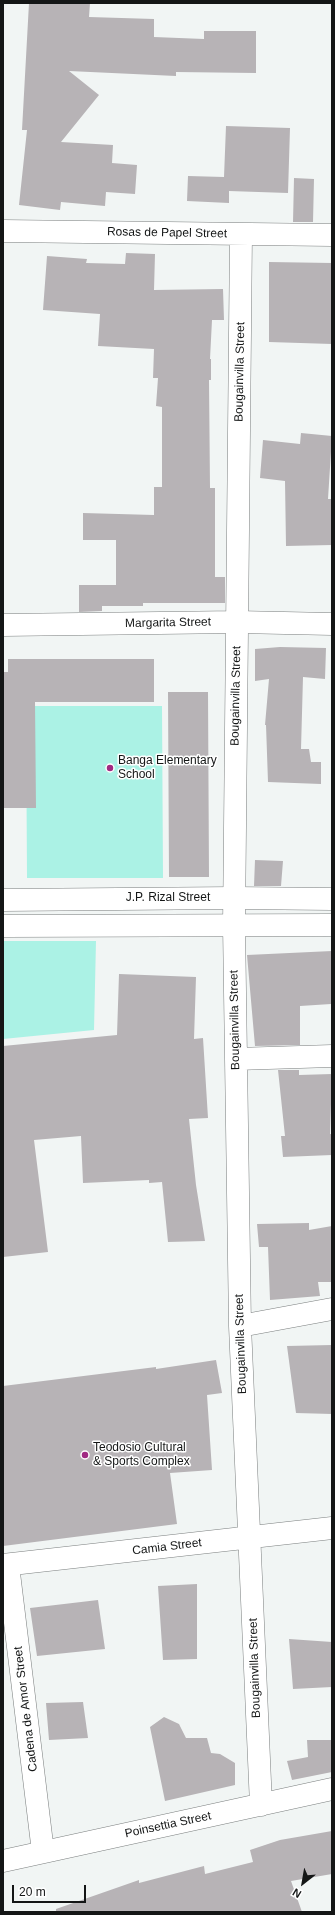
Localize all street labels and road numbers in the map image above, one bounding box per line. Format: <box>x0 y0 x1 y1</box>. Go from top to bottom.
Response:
street label: Rosas de Papel Street <box>107 225 227 241</box>
street label: Bougainvilla Street <box>232 322 248 422</box>
street label: Margarita Street <box>125 615 211 631</box>
street label: Bougainvilla Street <box>228 646 244 746</box>
street label: J.P. Rizal Street <box>126 891 210 905</box>
street label: Bougainvilla Street <box>227 970 243 1070</box>
street label: Bougainvilla Street <box>232 1294 250 1394</box>
street label: Camia Street <box>131 1536 203 1558</box>
street label: Bougainvilla Street <box>246 1618 264 1718</box>
street label: Cadena de Amor Street <box>11 1646 41 1772</box>
street label: Poinsettia Street <box>123 1809 213 1841</box>

